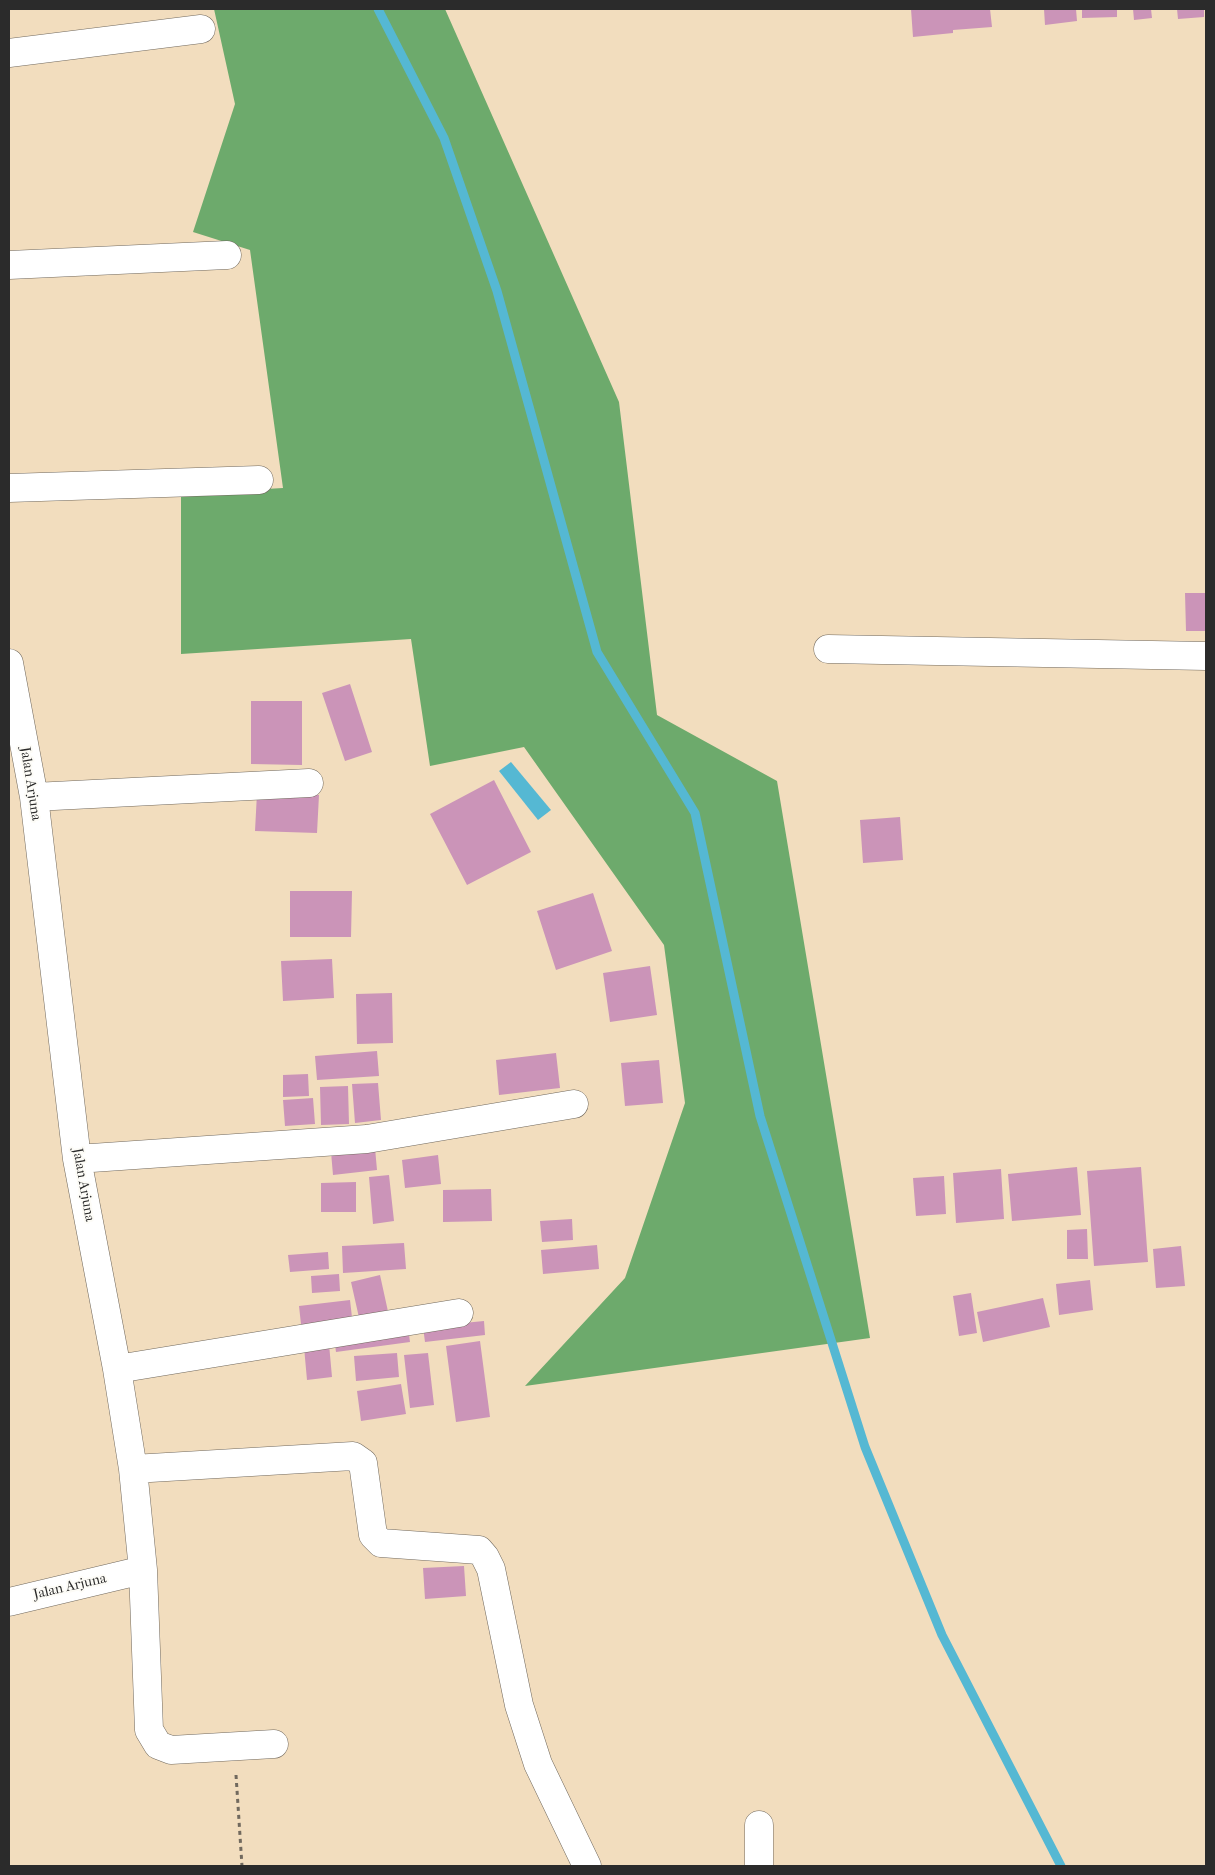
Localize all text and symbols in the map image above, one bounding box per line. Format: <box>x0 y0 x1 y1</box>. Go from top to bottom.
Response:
street label: Jalan Arjuna <box>16 746 44 822</box>
street label: Jalan Arjuna <box>68 1147 98 1223</box>
street label: Jalan Arjuna <box>32 1570 108 1604</box>

